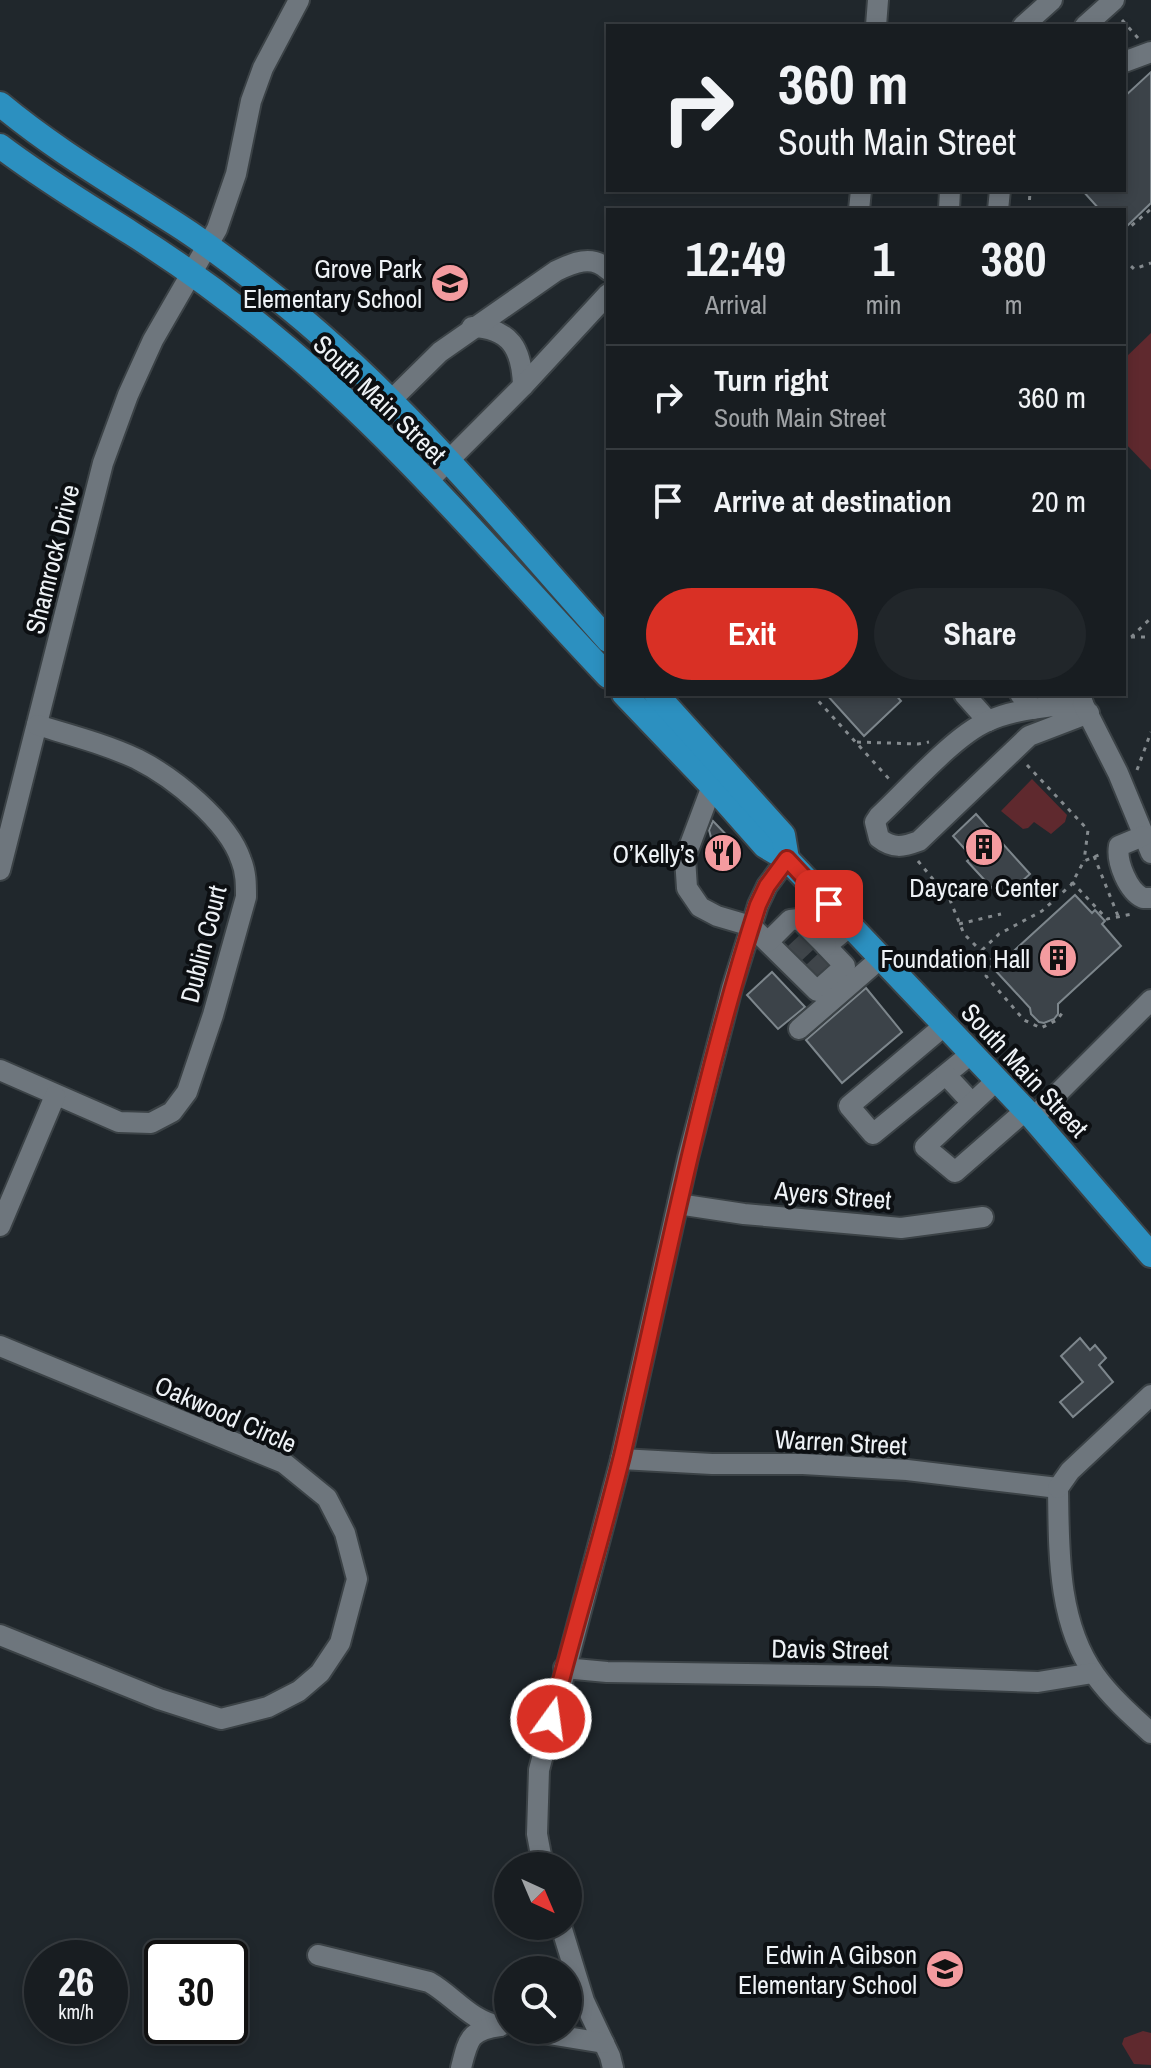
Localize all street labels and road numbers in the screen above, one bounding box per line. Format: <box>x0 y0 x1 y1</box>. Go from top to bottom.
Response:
street label: South Main Street <box>306 327 454 471</box>
street label: Shamrock Drive <box>17 481 87 637</box>
street label: Dublin Court <box>172 882 234 1006</box>
street label: South Main Street <box>954 995 1096 1145</box>
street label: Ayers Street <box>772 1172 893 1218</box>
street label: Oakwood Circle <box>150 1367 302 1461</box>
street label: Warren Street <box>774 1421 908 1463</box>
street label: Davis Street <box>771 1630 889 1668</box>

